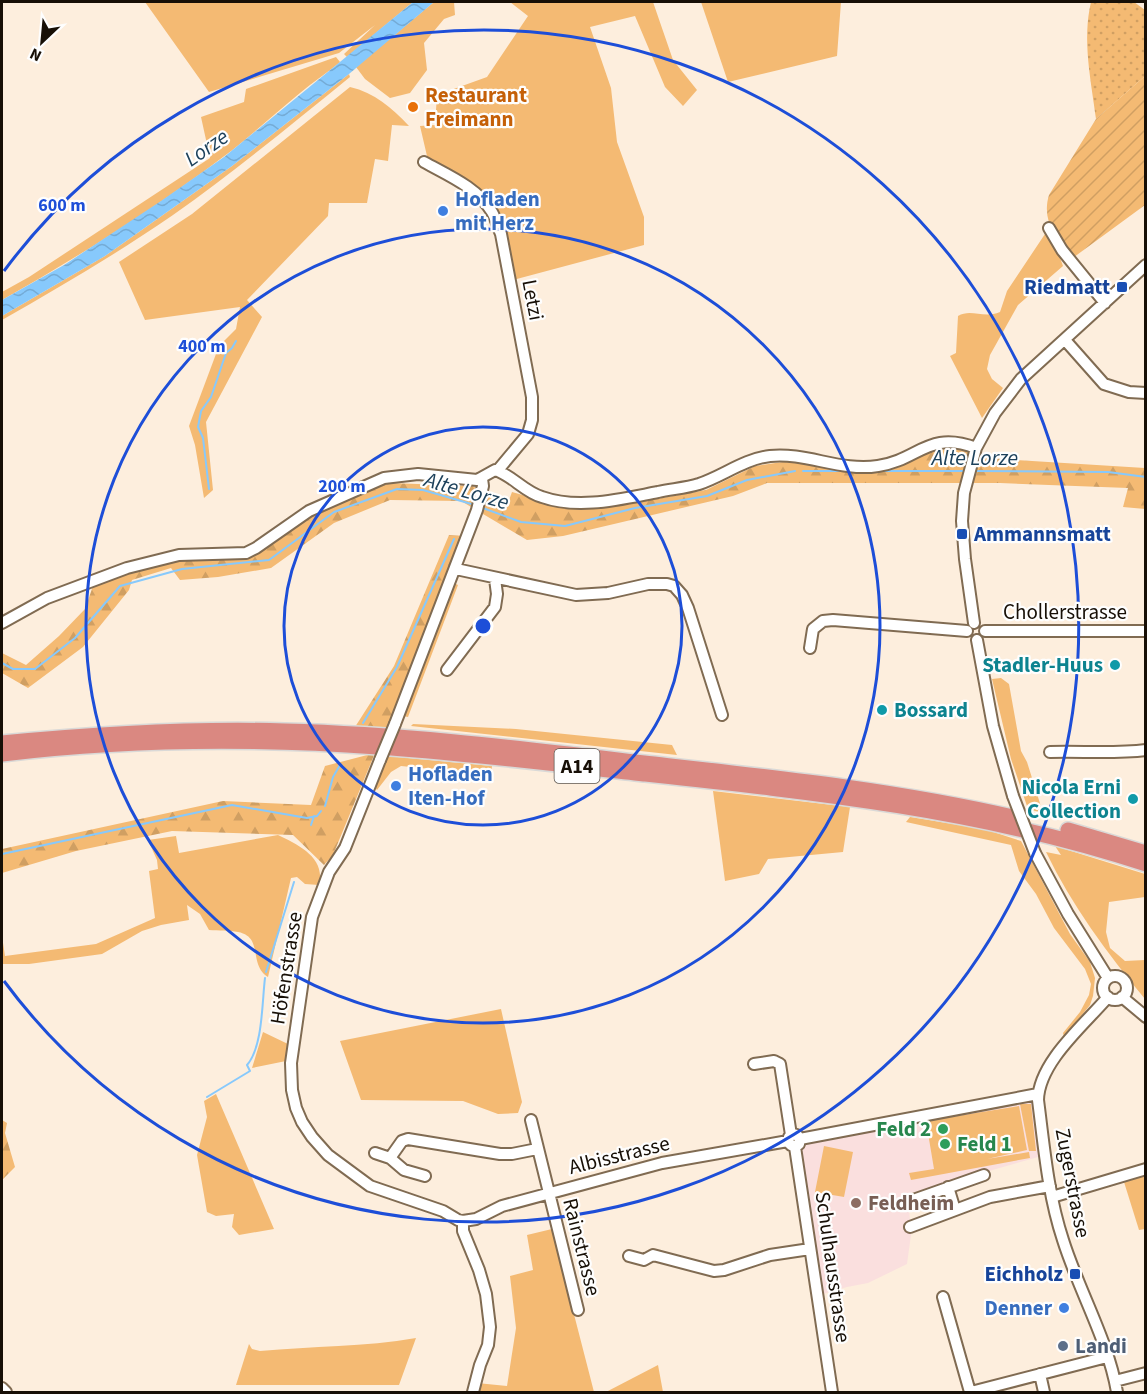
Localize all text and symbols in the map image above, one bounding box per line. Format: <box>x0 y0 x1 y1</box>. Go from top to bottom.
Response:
north arrow <box>12 12 72 72</box>
text: N <box>26 42 45 67</box>
place label: Restaurant Freimann <box>425 80 527 134</box>
marker: Restaurant Freimann <box>406 100 420 114</box>
water label: Lorze <box>178 121 235 175</box>
place label: Hofladen mit Herz <box>455 184 540 238</box>
text: 600 m <box>38 193 86 218</box>
marker: Hofladen mit Herz <box>436 204 450 218</box>
place label: Riedmatt <box>1024 272 1110 302</box>
street label: Letzi <box>514 277 552 323</box>
marker: Riedmatt <box>1115 280 1129 294</box>
text: 400 m <box>178 334 226 359</box>
water label: Alte Lorze <box>930 442 1018 474</box>
water label: Alte Lorze <box>419 463 513 518</box>
text: 200 m <box>318 474 366 499</box>
place label: Ammannsmatt <box>973 519 1111 549</box>
marker: Ammannsmatt <box>955 527 969 541</box>
street label: Chollerstrasse <box>1003 597 1127 627</box>
centre of rings <box>473 616 493 636</box>
place label: Stadler-Huus <box>982 650 1103 680</box>
marker: Stadler-Huus <box>1108 658 1122 672</box>
place label: Bossard <box>894 695 968 725</box>
marker: Bossard <box>875 703 889 717</box>
road number: A14 <box>554 749 600 783</box>
place label: Hofladen Iten-Hof <box>408 759 493 813</box>
place label: Nicola Erni Collection <box>1021 772 1121 826</box>
marker: Hofladen Iten-Hof <box>389 779 403 793</box>
marker: Nicola Erni Collection <box>1126 792 1140 806</box>
street label: Höfenstrasse <box>262 909 310 1027</box>
place label: Feld 2 <box>876 1114 931 1144</box>
marker: Feld 2 <box>936 1122 950 1136</box>
street label: Zugerstrasse <box>1048 1126 1098 1240</box>
street label: Albisstrasse <box>565 1128 673 1182</box>
place label: Feld 1 <box>957 1129 1012 1159</box>
marker: Feld 1 <box>938 1137 952 1151</box>
place label: Feldheim <box>868 1188 954 1218</box>
street label: Schulhausstrasse <box>808 1190 858 1344</box>
street label: Rainstrasse <box>555 1195 609 1299</box>
marker: Feldheim <box>849 1196 863 1210</box>
place label: Eichholz <box>985 1259 1063 1289</box>
marker: Eichholz <box>1068 1267 1082 1281</box>
place label: Denner <box>985 1293 1053 1323</box>
marker: Denner <box>1057 1301 1071 1315</box>
place label: Landi <box>1075 1331 1127 1361</box>
marker: Landi <box>1056 1339 1070 1353</box>

